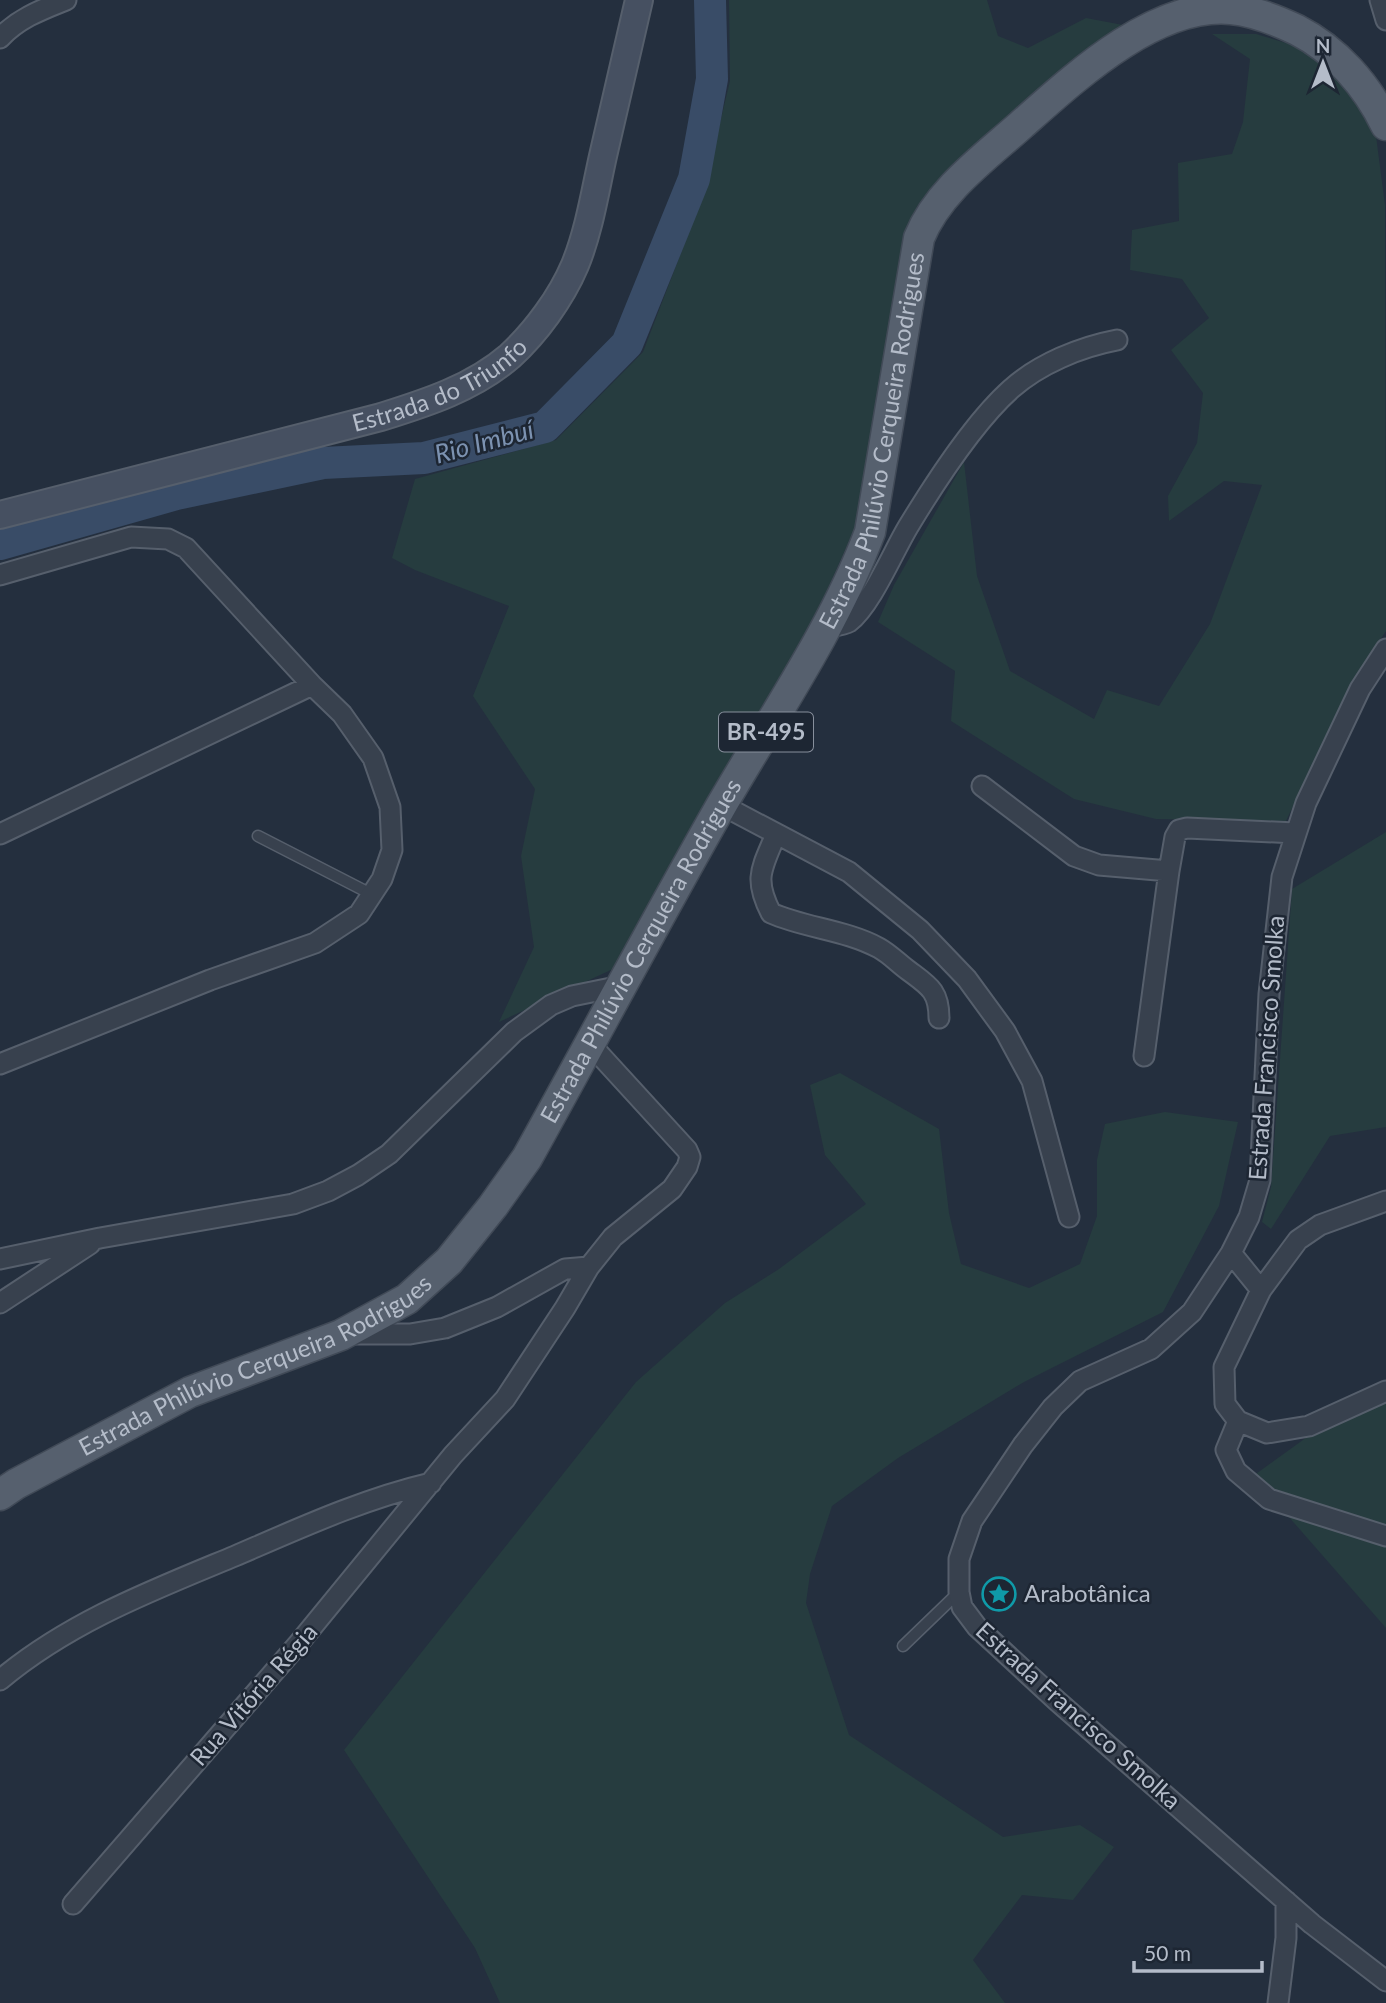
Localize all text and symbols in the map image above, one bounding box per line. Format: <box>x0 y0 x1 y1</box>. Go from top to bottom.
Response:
north arrow <box>1288 28 1358 98</box>
text: N <box>1316 34 1330 57</box>
street label: Estrada Philúvio Cerqueira Rodrigues <box>812 250 929 634</box>
street label: Estrada do Triunfo <box>349 332 532 437</box>
water label: Rio Imbuí <box>431 412 539 470</box>
road number: BR-495 <box>719 712 813 752</box>
street label: Estrada Philúvio Cerqueira Rodrigues <box>533 773 747 1128</box>
street label: Estrada Francisco Smolka <box>1242 914 1289 1181</box>
street label: Estrada Philúvio Cerqueira Rodrigues <box>73 1268 437 1461</box>
place icon: Arabotânica <box>980 1575 1018 1613</box>
place label: Arabotânica <box>1024 1578 1151 1607</box>
street label: Estrada Francisco Smolka <box>971 1615 1187 1815</box>
street label: Rua Vitória Régia <box>183 1617 323 1771</box>
scale bar <box>1134 1930 1262 1974</box>
text: 50 m <box>1144 1940 1191 1965</box>

